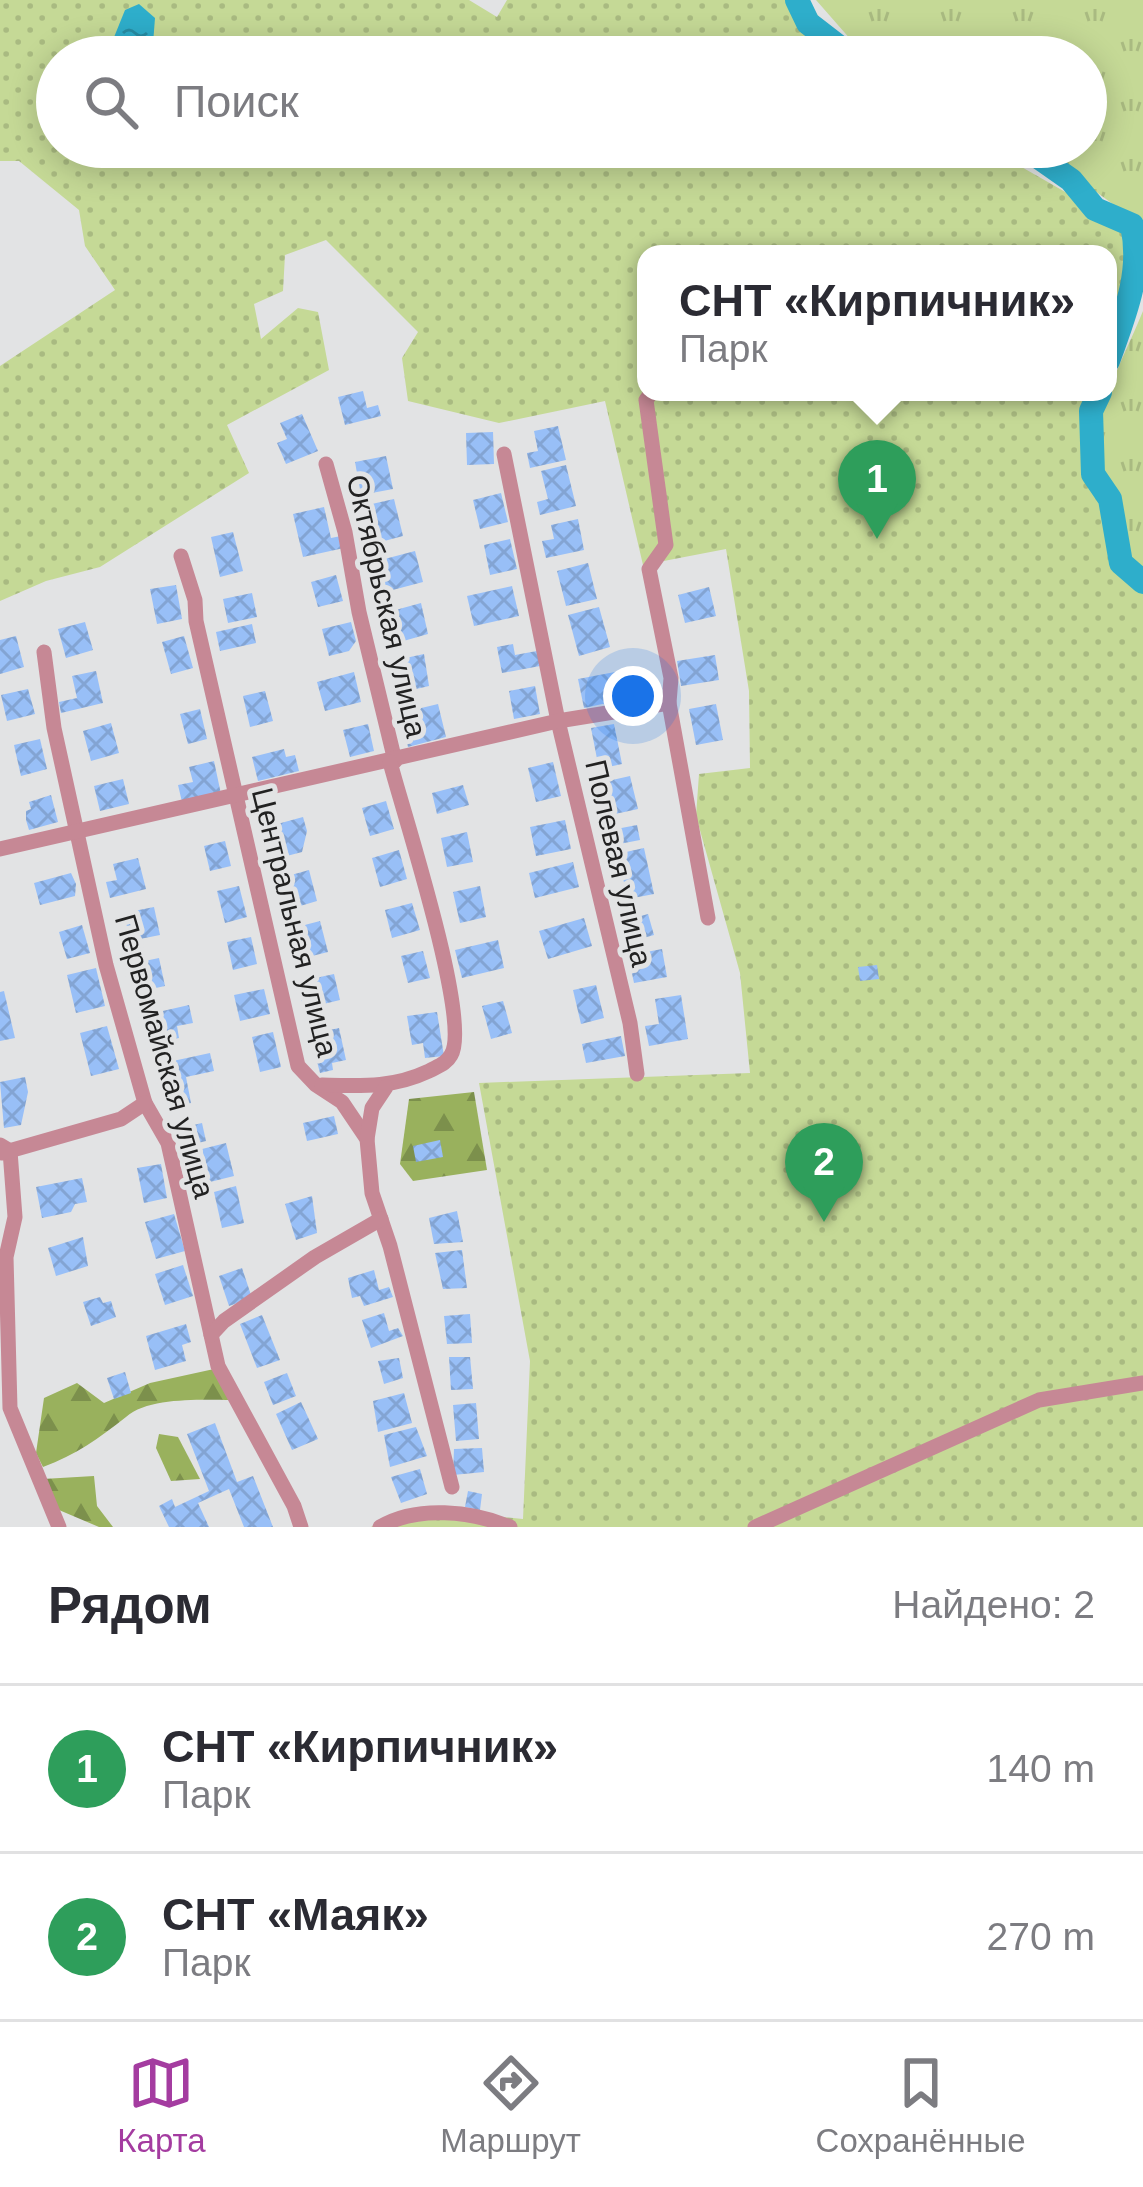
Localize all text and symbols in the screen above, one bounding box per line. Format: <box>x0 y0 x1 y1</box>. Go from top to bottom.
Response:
search box <box>36 36 1107 168</box>
icon: search <box>78 69 144 135</box>
text: Поиск <box>174 76 299 127</box>
popup <box>637 245 1117 401</box>
text: СНТ «Кирпичник» <box>679 275 1075 326</box>
text: Парк <box>679 327 767 370</box>
pin: 1 <box>838 440 916 539</box>
street label: Октябрьская улица <box>341 471 433 741</box>
your location <box>603 666 663 726</box>
street label: Полевая улица <box>579 756 659 970</box>
street label: Центральная улица <box>246 784 344 1060</box>
street label: Первомайская улица <box>109 910 221 1202</box>
pin: 2 <box>785 1123 863 1222</box>
text: Рядом <box>48 1577 212 1634</box>
text: Найдено: 2 <box>892 1583 1095 1626</box>
text: СНТ «Кирпичник» <box>162 1721 558 1772</box>
text: 1 <box>76 1747 98 1790</box>
text: 140 m <box>987 1747 1095 1790</box>
text: Парк <box>162 1773 250 1816</box>
text: СНТ «Маяк» <box>162 1889 429 1940</box>
text: 2 <box>76 1915 98 1958</box>
text: 270 m <box>987 1915 1095 1958</box>
text: Парк <box>162 1941 250 1984</box>
tab: Карта <box>117 2050 206 2160</box>
tab: Маршрут <box>440 2050 581 2160</box>
tab: Сохранённые <box>816 2050 1026 2160</box>

